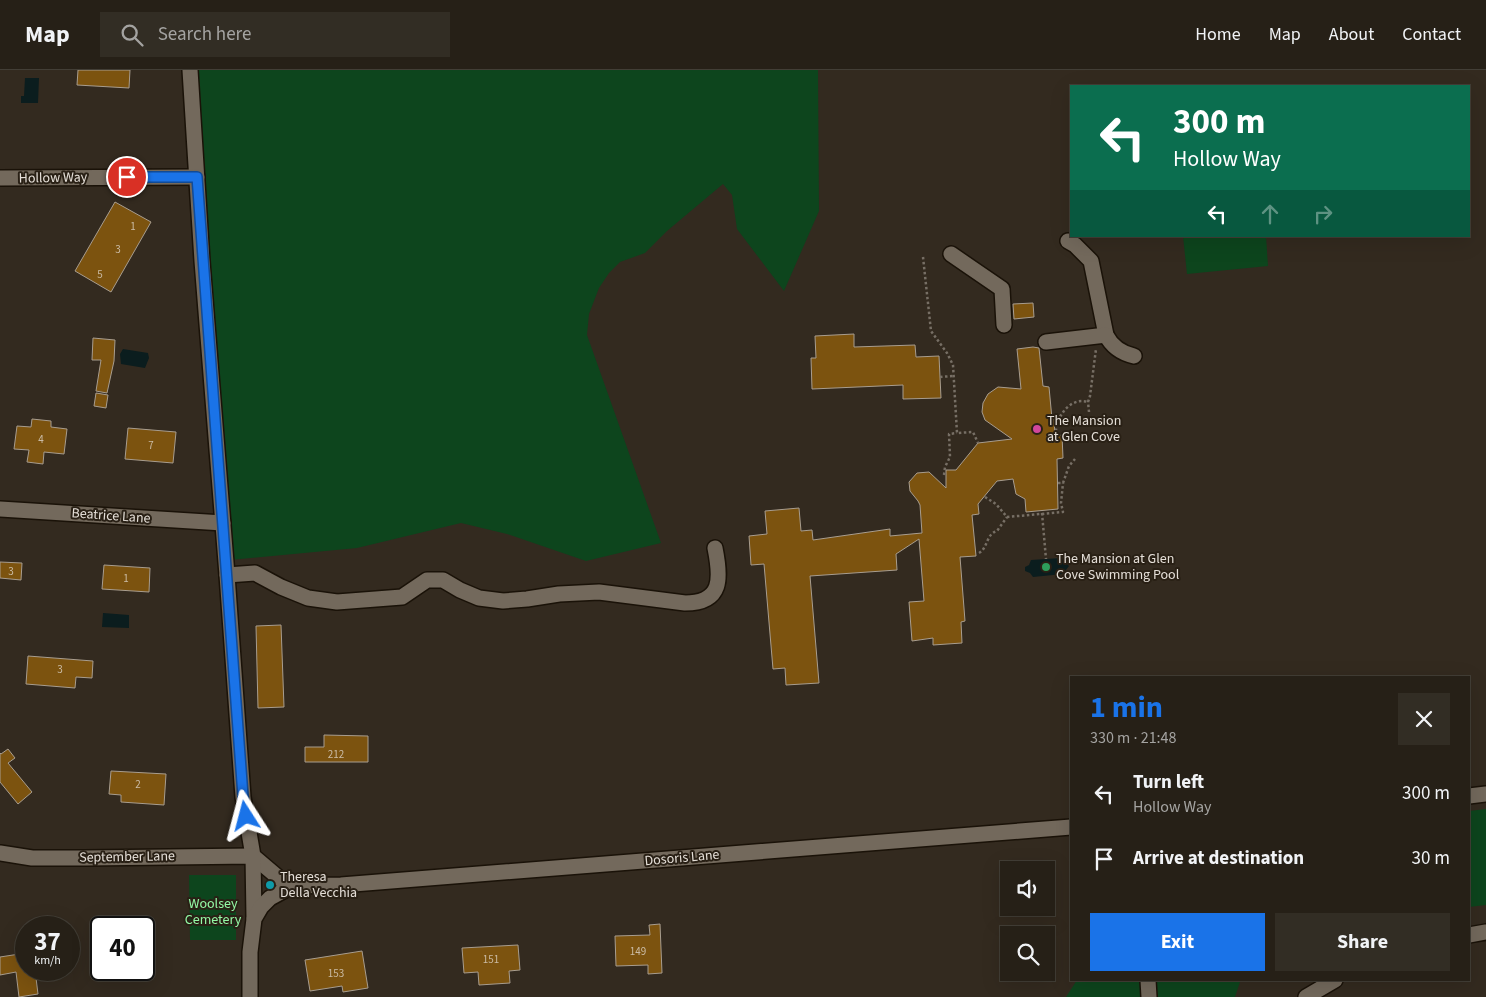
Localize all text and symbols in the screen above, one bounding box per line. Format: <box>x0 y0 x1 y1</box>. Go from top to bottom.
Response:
search box <box>100 12 450 57</box>
text: Map <box>25 17 70 52</box>
icon: search <box>118 21 146 49</box>
text: Search here <box>158 21 251 48</box>
text: Home <box>1195 22 1241 47</box>
text: Map <box>1269 22 1301 47</box>
text: About <box>1329 22 1374 47</box>
text: Contact <box>1402 22 1461 47</box>
text: 300 m <box>1173 97 1265 147</box>
icon: left <box>1090 105 1155 170</box>
text: Hollow Way <box>1173 143 1281 175</box>
pin <box>106 156 148 198</box>
icon: arrive <box>113 163 141 191</box>
street label: Hollow Way <box>19 167 88 189</box>
icon: left <box>1203 200 1231 228</box>
icon: ahead <box>1256 200 1284 228</box>
icon: right <box>1309 200 1337 228</box>
house number: 1 <box>130 219 136 234</box>
house number: 3 <box>115 242 121 257</box>
house number: 5 <box>97 267 103 282</box>
place label: The Mansion at Glen Cove <box>1047 411 1121 447</box>
marker: The Mansion at Glen Cove <box>1031 423 1043 435</box>
house number: 4 <box>38 432 44 447</box>
house number: 7 <box>148 438 154 453</box>
street label: Beatrice Lane <box>71 503 151 529</box>
place label: The Mansion at Glen Cove Swimming Pool <box>1056 549 1180 585</box>
marker: The Mansion at Glen Cove Swimming Pool <box>1040 561 1052 573</box>
house number: 3 <box>8 564 14 579</box>
house number: 1 <box>123 571 129 586</box>
house number: 3 <box>57 662 63 677</box>
text: 1 min <box>1090 686 1163 729</box>
button: close <box>1398 693 1450 745</box>
text: 330 m · 21:48 <box>1090 727 1177 749</box>
house number: 212 <box>328 747 344 762</box>
text: Turn left <box>1133 769 1204 796</box>
house number: 2 <box>135 777 141 792</box>
icon: left <box>1090 780 1118 808</box>
text: 300 m <box>1402 780 1450 807</box>
position arrow <box>219 789 271 841</box>
text: Hollow Way <box>1133 796 1211 818</box>
street label: Dosoris Lane <box>644 845 720 871</box>
icon: arrive <box>1090 845 1118 873</box>
text: Arrive at destination <box>1133 845 1304 872</box>
text: 30 m <box>1412 845 1450 872</box>
street label: September Lane <box>79 846 175 868</box>
map controls <box>1000 861 1055 981</box>
button: sound <box>1000 861 1055 916</box>
place label: Theresa Della Vecchia <box>280 867 357 903</box>
marker: Theresa Della Vecchia <box>264 879 276 891</box>
park label: Woolsey Cemetery <box>185 894 242 930</box>
button: Exit <box>1090 913 1265 971</box>
button: Share <box>1275 913 1450 971</box>
speed limit sign: 40 <box>90 916 155 981</box>
text: 37 <box>34 924 61 960</box>
button: search <box>1000 926 1055 981</box>
house number: 149 <box>630 944 646 959</box>
text: km/h <box>34 952 61 969</box>
house number: 151 <box>483 952 499 967</box>
house number: 153 <box>328 966 344 981</box>

